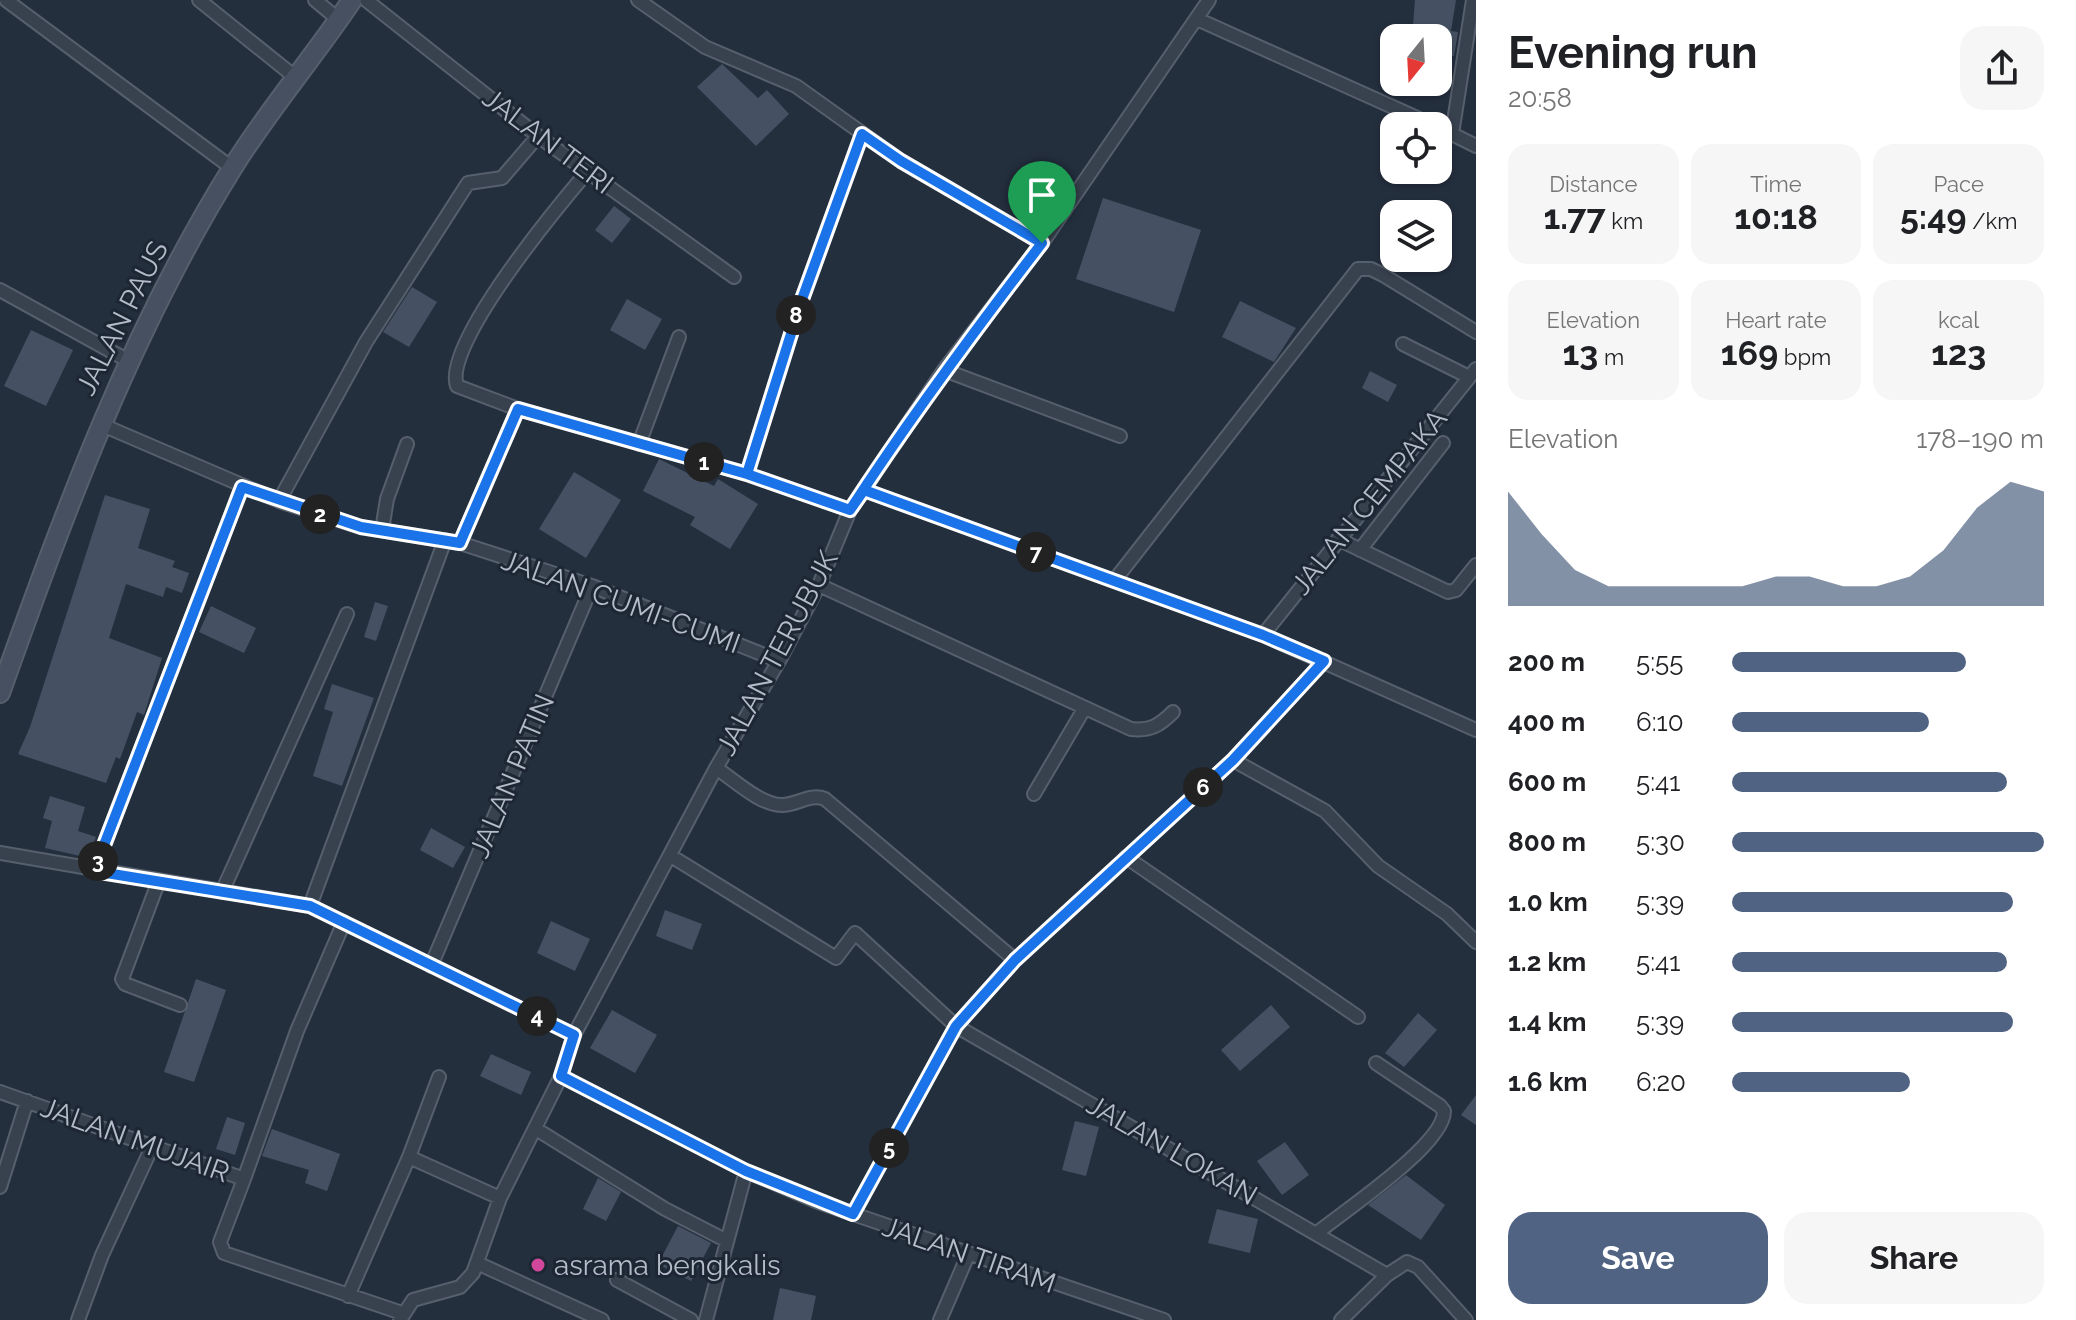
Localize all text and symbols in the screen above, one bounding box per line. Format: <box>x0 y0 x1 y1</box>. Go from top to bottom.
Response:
north arrow <box>1380 24 1452 96</box>
map controls <box>1380 24 1452 272</box>
button: share <box>1960 26 2044 110</box>
text: Evening run <box>1508 27 1757 78</box>
street label: JALAN TERI <box>476 81 620 201</box>
text: 20:58 <box>1508 83 1572 113</box>
button: locate <box>1380 112 1452 184</box>
pin <box>1008 161 1076 243</box>
text: Distance <box>1549 171 1637 197</box>
text: Time <box>1750 171 1802 197</box>
text: Pace <box>1933 171 1984 197</box>
icon: arrive <box>1020 173 1064 217</box>
text: 1.77 <box>1544 197 1606 237</box>
text: 10:18 <box>1734 197 1818 237</box>
text: 5:49 <box>1900 197 1967 237</box>
button: layers <box>1380 200 1452 272</box>
text: km <box>1606 208 1643 234</box>
text: /km <box>1967 208 2017 234</box>
street label: JALAN PAUS <box>69 236 175 400</box>
pin: 8 <box>776 295 816 335</box>
text: 8 <box>789 302 803 328</box>
text: Elevation <box>1547 307 1640 333</box>
text: Heart rate <box>1725 307 1827 333</box>
text: kcal <box>1938 307 1979 333</box>
text: 13 <box>1563 333 1598 373</box>
text: 169 <box>1721 333 1778 373</box>
text: 123 <box>1931 333 1986 373</box>
text: m <box>1598 344 1624 370</box>
text: bpm <box>1778 344 1831 370</box>
street label: JALAN CEMPAKA <box>1284 403 1454 601</box>
text: Elevation <box>1508 424 1618 454</box>
text: 178–190 m <box>1916 424 2044 454</box>
pin: 1 <box>684 442 724 482</box>
text: 1 <box>699 449 709 475</box>
pin: 2 <box>300 494 340 534</box>
text: 2 <box>314 501 326 527</box>
pin: 7 <box>1016 532 1056 572</box>
text: 7 <box>1030 539 1042 565</box>
street label: JALAN CUMI-CUMI <box>497 543 745 661</box>
street label: JALAN TERUBUK <box>709 545 845 761</box>
text: 200 m <box>1508 647 1585 677</box>
text: 5:55 <box>1636 647 1683 677</box>
street label: JALAN PATIN <box>463 689 561 863</box>
text: 400 m <box>1508 707 1585 737</box>
text: 6:10 <box>1636 707 1684 737</box>
pin: 6 <box>1183 767 1223 807</box>
text: 600 m <box>1508 767 1586 797</box>
text: 5:41 <box>1636 767 1680 797</box>
text: 6 <box>1196 774 1210 800</box>
text: 800 m <box>1508 827 1586 857</box>
text: 5:30 <box>1636 827 1685 857</box>
pin: 3 <box>78 841 118 881</box>
text: 3 <box>92 848 104 874</box>
text: 1.0 km <box>1508 887 1588 917</box>
text: 5:39 <box>1636 887 1684 917</box>
text: 1.2 km <box>1508 947 1586 977</box>
text: 5:41 <box>1636 947 1680 977</box>
pin: 4 <box>517 996 557 1036</box>
text: 4 <box>531 1003 543 1029</box>
text: 1.4 km <box>1508 1007 1587 1037</box>
text: 5:39 <box>1636 1007 1684 1037</box>
text: 1.6 km <box>1508 1067 1587 1097</box>
text: 6:20 <box>1636 1067 1686 1097</box>
street label: JALAN LOKAN <box>1081 1088 1263 1212</box>
street label: JALAN MUJAIR <box>36 1091 234 1189</box>
pin: 5 <box>869 1128 909 1168</box>
text: 5 <box>883 1135 895 1161</box>
street label: JALAN TIRAM <box>878 1210 1060 1300</box>
button: Save <box>1508 1212 1768 1304</box>
button: Share <box>1784 1212 2044 1304</box>
place label: asrama bengkalis <box>554 1249 781 1282</box>
marker: asrama bengkalis <box>529 1256 547 1274</box>

